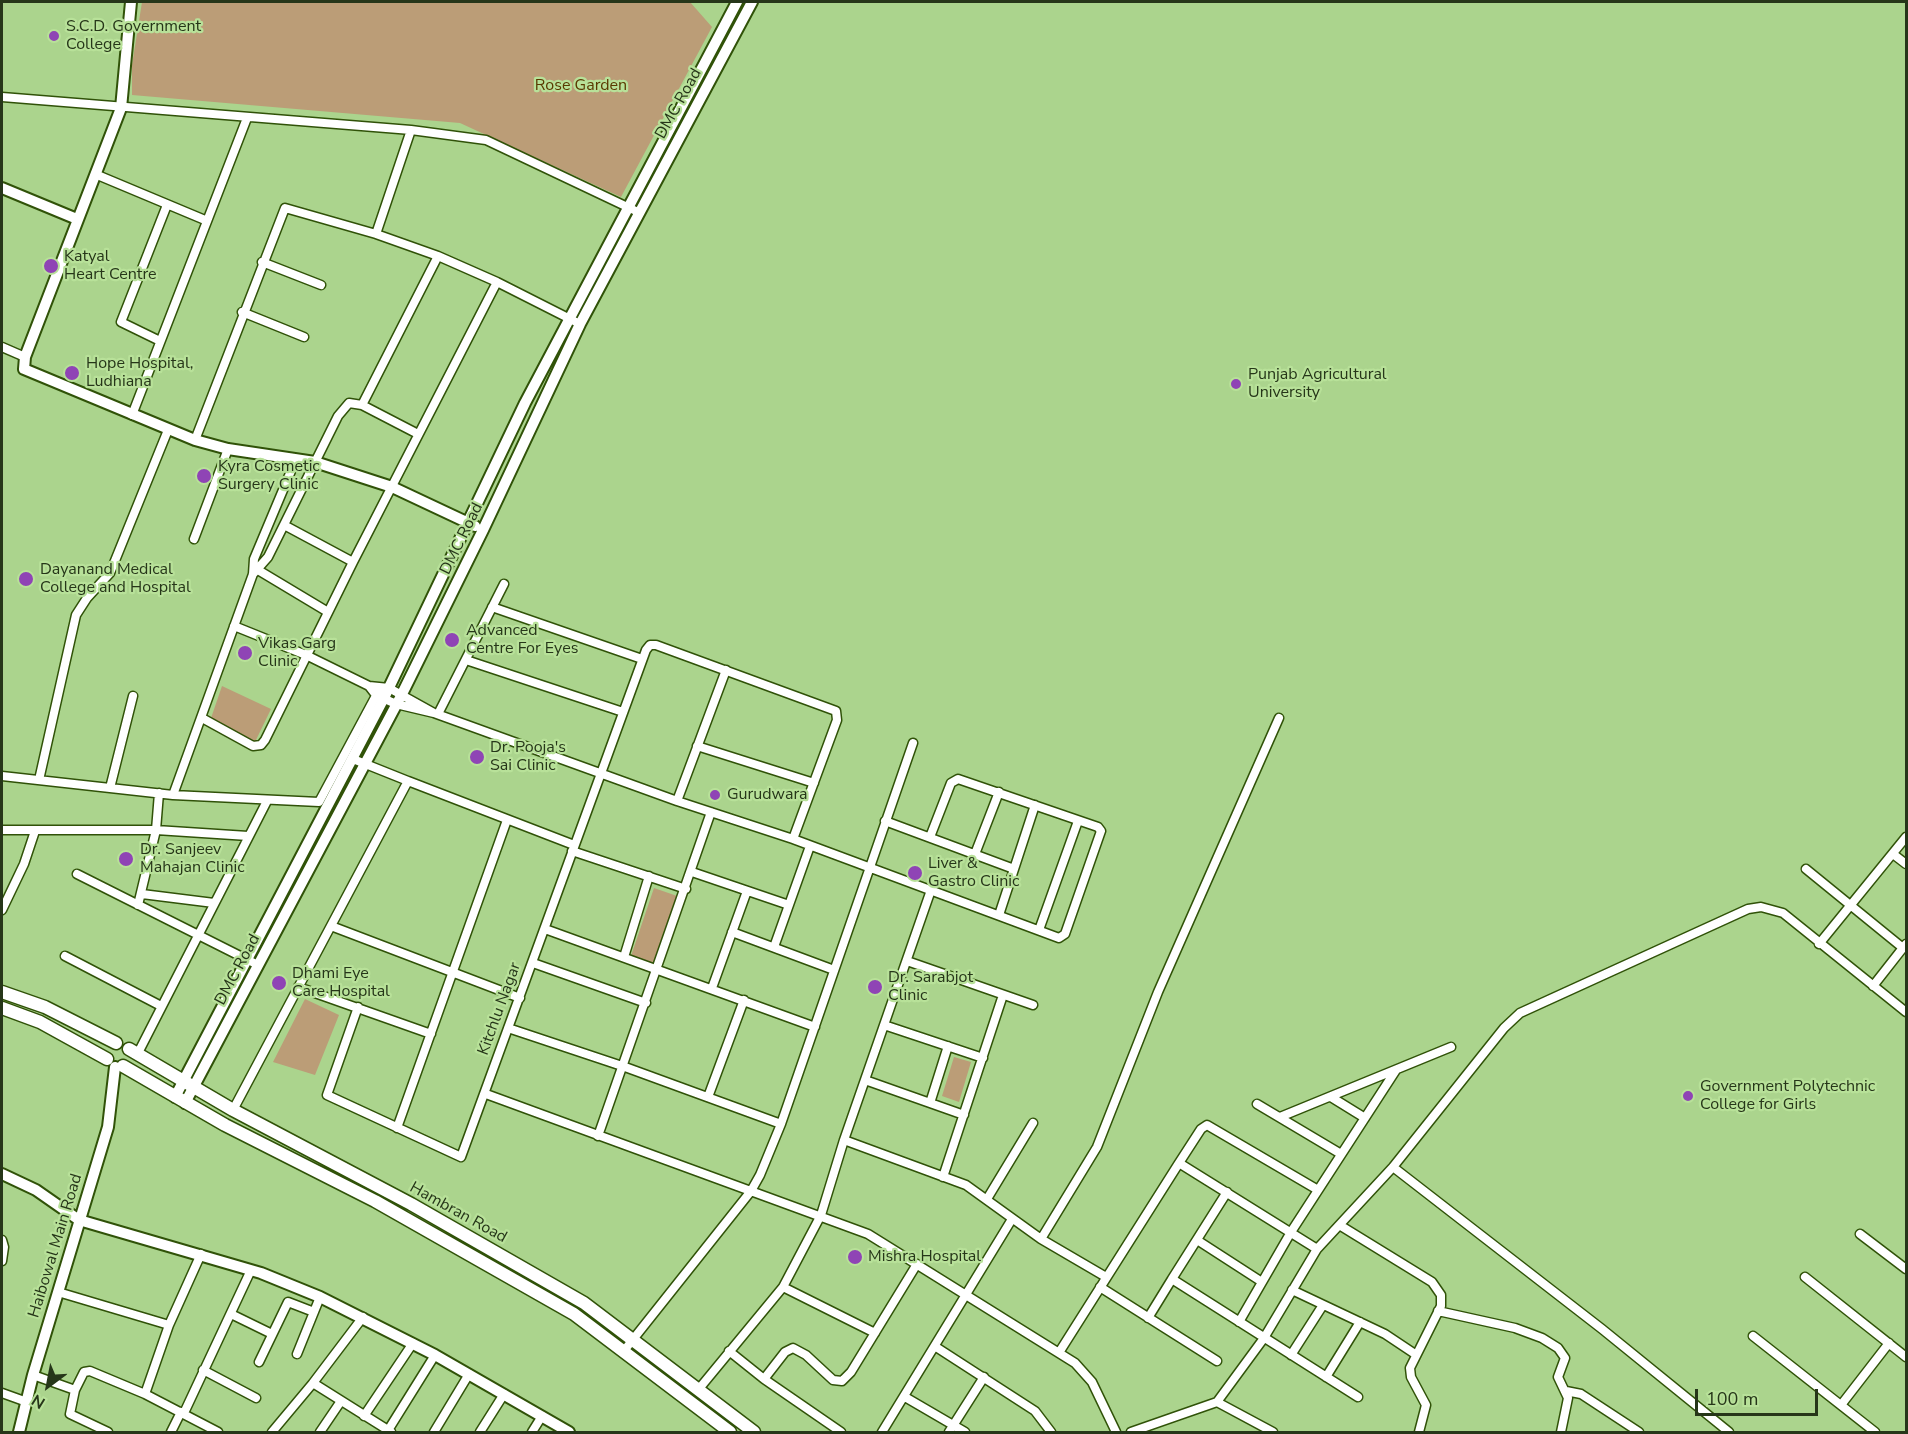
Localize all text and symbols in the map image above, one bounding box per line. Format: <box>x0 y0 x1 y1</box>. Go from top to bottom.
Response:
place label: S.C.D. Government College <box>66 17 201 55</box>
marker: S.C.D. Government College <box>47 29 61 43</box>
street label: DMC Road <box>652 65 706 143</box>
park label: Rose Garden <box>535 76 627 96</box>
place label: Katyal Heart Centre <box>64 247 157 285</box>
marker: Katyal Heart Centre <box>42 257 60 275</box>
place label: Hope Hospital, Ludhiana <box>86 354 193 392</box>
marker: Hope Hospital, Ludhiana <box>63 364 81 382</box>
place label: Punjab Agricultural University <box>1248 365 1387 403</box>
marker: Punjab Agricultural University <box>1229 377 1243 391</box>
place label: Kyra Cosmetic Surgery Clinic <box>218 457 320 495</box>
marker: Kyra Cosmetic Surgery Clinic <box>195 467 213 485</box>
street label: DMC Road <box>436 500 488 578</box>
place label: Dayanand Medical College and Hospital <box>40 560 191 598</box>
marker: Dayanand Medical College and Hospital <box>17 570 35 588</box>
place label: Advanced Centre For Eyes <box>466 621 578 659</box>
marker: Advanced Centre For Eyes <box>443 631 461 649</box>
place label: Vikas Garg Clinic <box>258 634 336 672</box>
marker: Vikas Garg Clinic <box>236 644 254 662</box>
place label: Dr. Pooja's Sai Clinic <box>490 738 566 776</box>
marker: Dr. Pooja's Sai Clinic <box>468 748 486 766</box>
place label: Gurudwara <box>727 785 808 805</box>
marker: Gurudwara <box>708 788 722 802</box>
place label: Dr. Sanjeev Mahajan Clinic <box>140 840 245 878</box>
marker: Dr. Sanjeev Mahajan Clinic <box>117 850 135 868</box>
place label: Liver & Gastro Clinic <box>928 854 1019 892</box>
marker: Liver & Gastro Clinic <box>906 864 924 882</box>
street label: DMC Road <box>211 931 265 1009</box>
street label: Kitchlu Nagar <box>474 960 526 1058</box>
place label: Dhami Eye Care Hospital <box>292 964 390 1002</box>
place label: Dr. Sarabjot Clinic <box>888 968 973 1006</box>
marker: Dhami Eye Care Hospital <box>270 974 288 992</box>
marker: Dr. Sarabjot Clinic <box>866 978 884 996</box>
place label: Government Polytechnic College for Girls <box>1700 1077 1875 1115</box>
marker: Government Polytechnic College for Girls <box>1681 1089 1695 1103</box>
street label: Haibowal Main Road <box>25 1172 87 1320</box>
street label: Hambran Road <box>406 1178 510 1248</box>
place label: Mishra Hospital <box>868 1247 981 1267</box>
marker: Mishra Hospital <box>846 1248 864 1266</box>
north arrow <box>18 1356 78 1416</box>
scale bar <box>1698 1377 1821 1415</box>
text: 100 m <box>1706 1387 1758 1411</box>
text: N <box>28 1389 49 1414</box>

